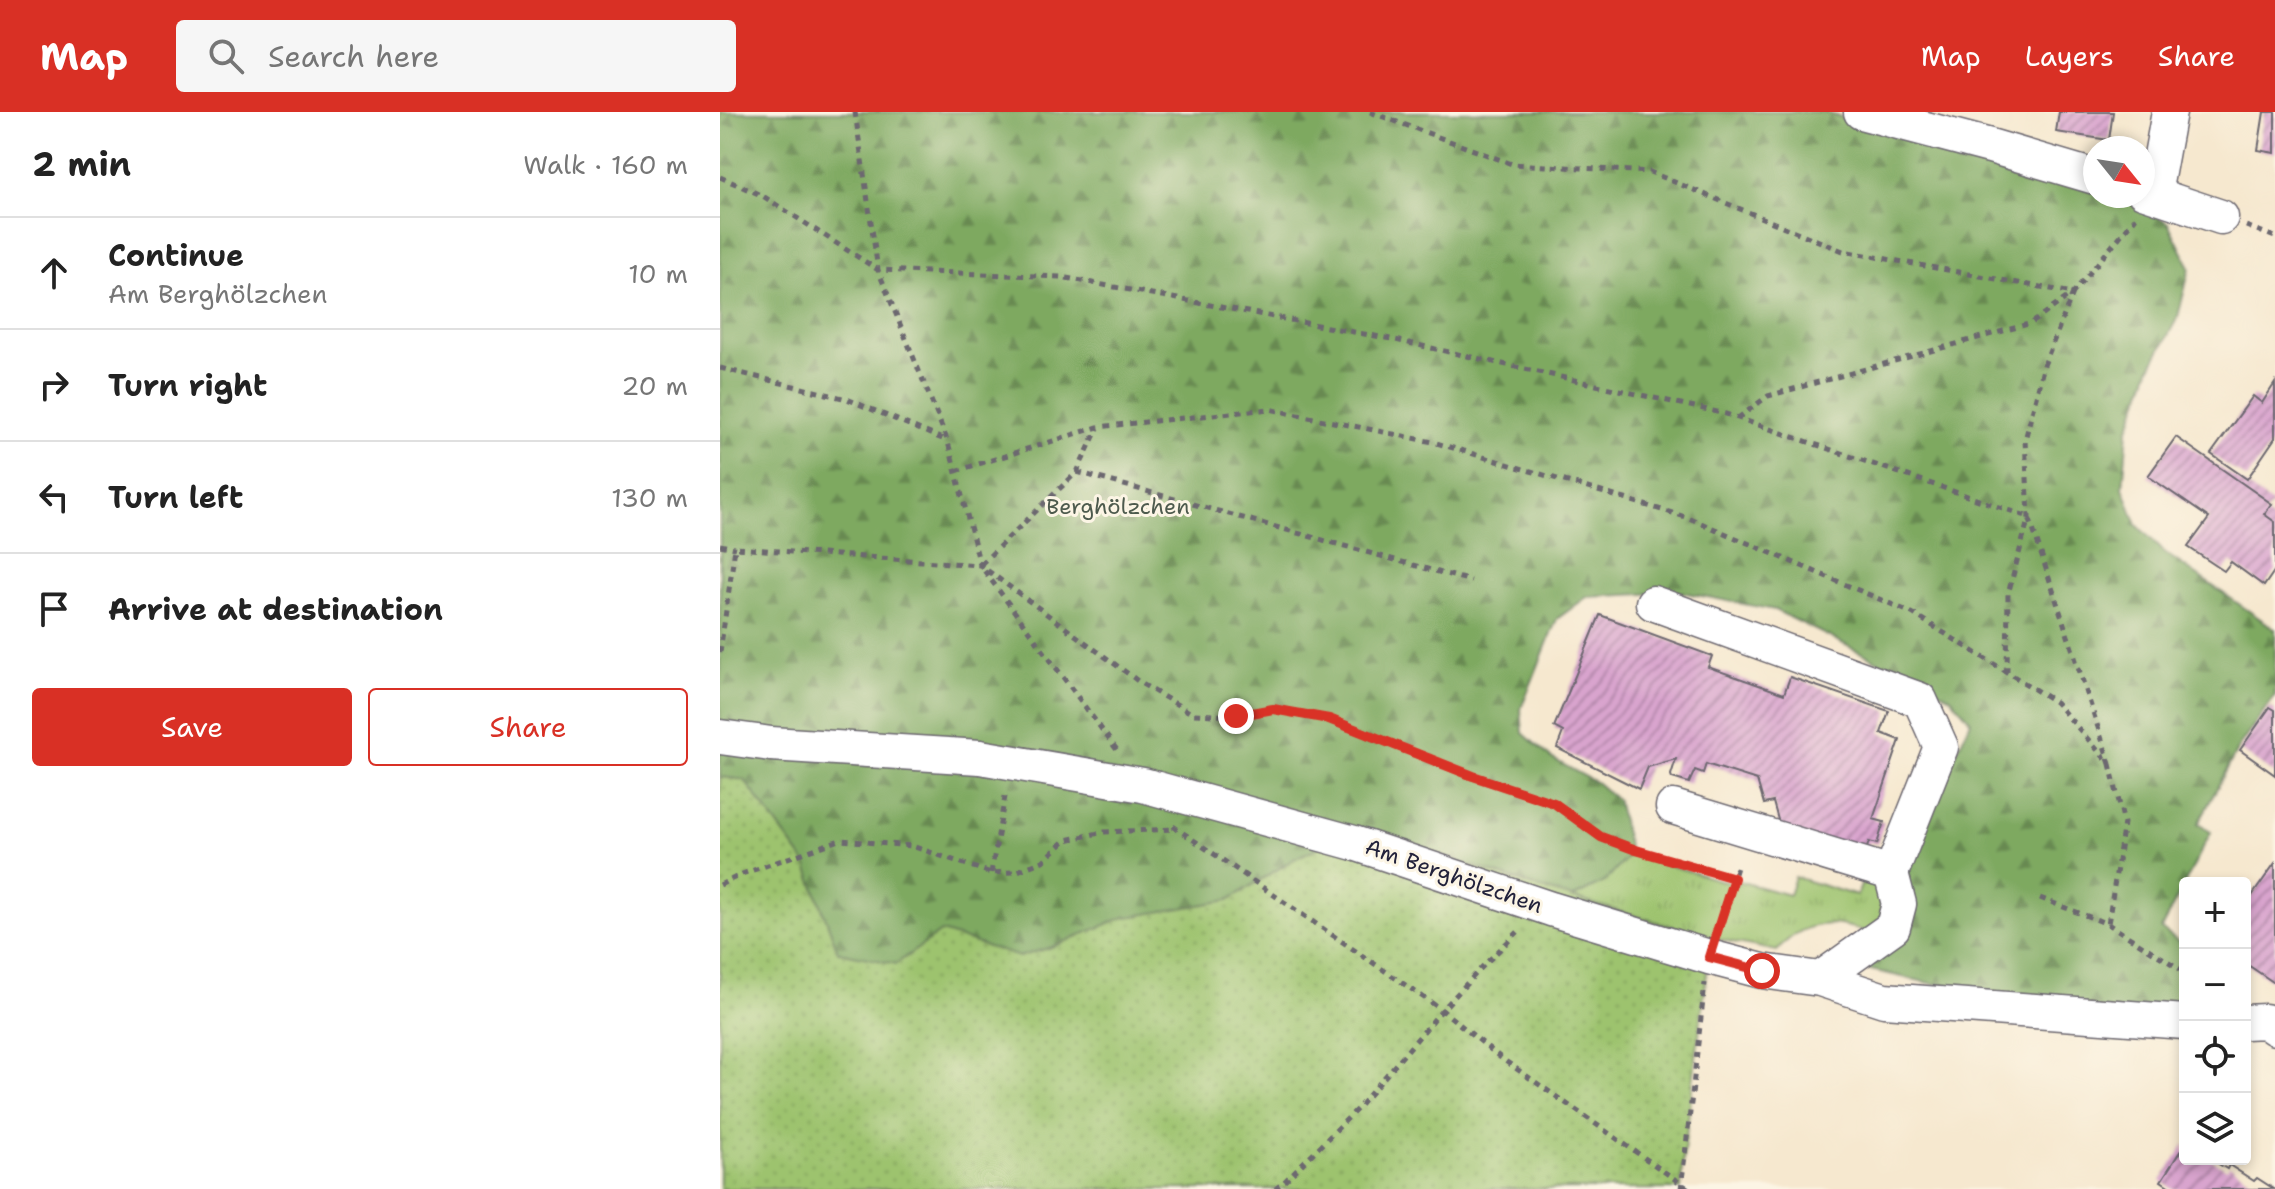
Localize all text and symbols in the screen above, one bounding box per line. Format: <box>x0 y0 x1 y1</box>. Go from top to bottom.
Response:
search box <box>176 20 736 92</box>
text: Map <box>40 31 128 82</box>
icon: search <box>204 34 248 78</box>
text: Search here <box>268 36 439 77</box>
text: Map <box>1921 37 1981 75</box>
text: Layers <box>2025 37 2114 75</box>
text: Share <box>2158 37 2235 75</box>
north arrow <box>2083 136 2155 208</box>
text: 2 min <box>32 141 131 187</box>
text: Walk · 160 m <box>523 147 688 182</box>
text: Continue <box>108 235 244 276</box>
icon: ahead <box>32 251 76 295</box>
text: 10 m <box>628 256 688 291</box>
text: Am Berghölzchen <box>108 276 327 311</box>
icon: right <box>32 363 76 407</box>
text: Turn right <box>108 365 267 406</box>
text: 20 m <box>621 368 688 403</box>
icon: left <box>32 475 76 519</box>
text: Turn left <box>108 477 243 518</box>
text: 130 m <box>611 480 688 515</box>
park label: Berghölzchen <box>1046 492 1190 521</box>
icon: arrive <box>32 587 76 631</box>
text: Arrive at destination <box>108 589 443 630</box>
button: Save <box>32 688 352 766</box>
button: Share <box>368 688 688 766</box>
route end <box>1218 698 1254 734</box>
street label: Am Berghölzchen <box>1362 832 1546 920</box>
map controls <box>2179 877 2251 1165</box>
button: + <box>2179 877 2251 949</box>
button: − <box>2179 949 2251 1021</box>
route start <box>1744 953 1780 989</box>
button: locate <box>2179 1021 2251 1093</box>
button: layers <box>2179 1093 2251 1165</box>

